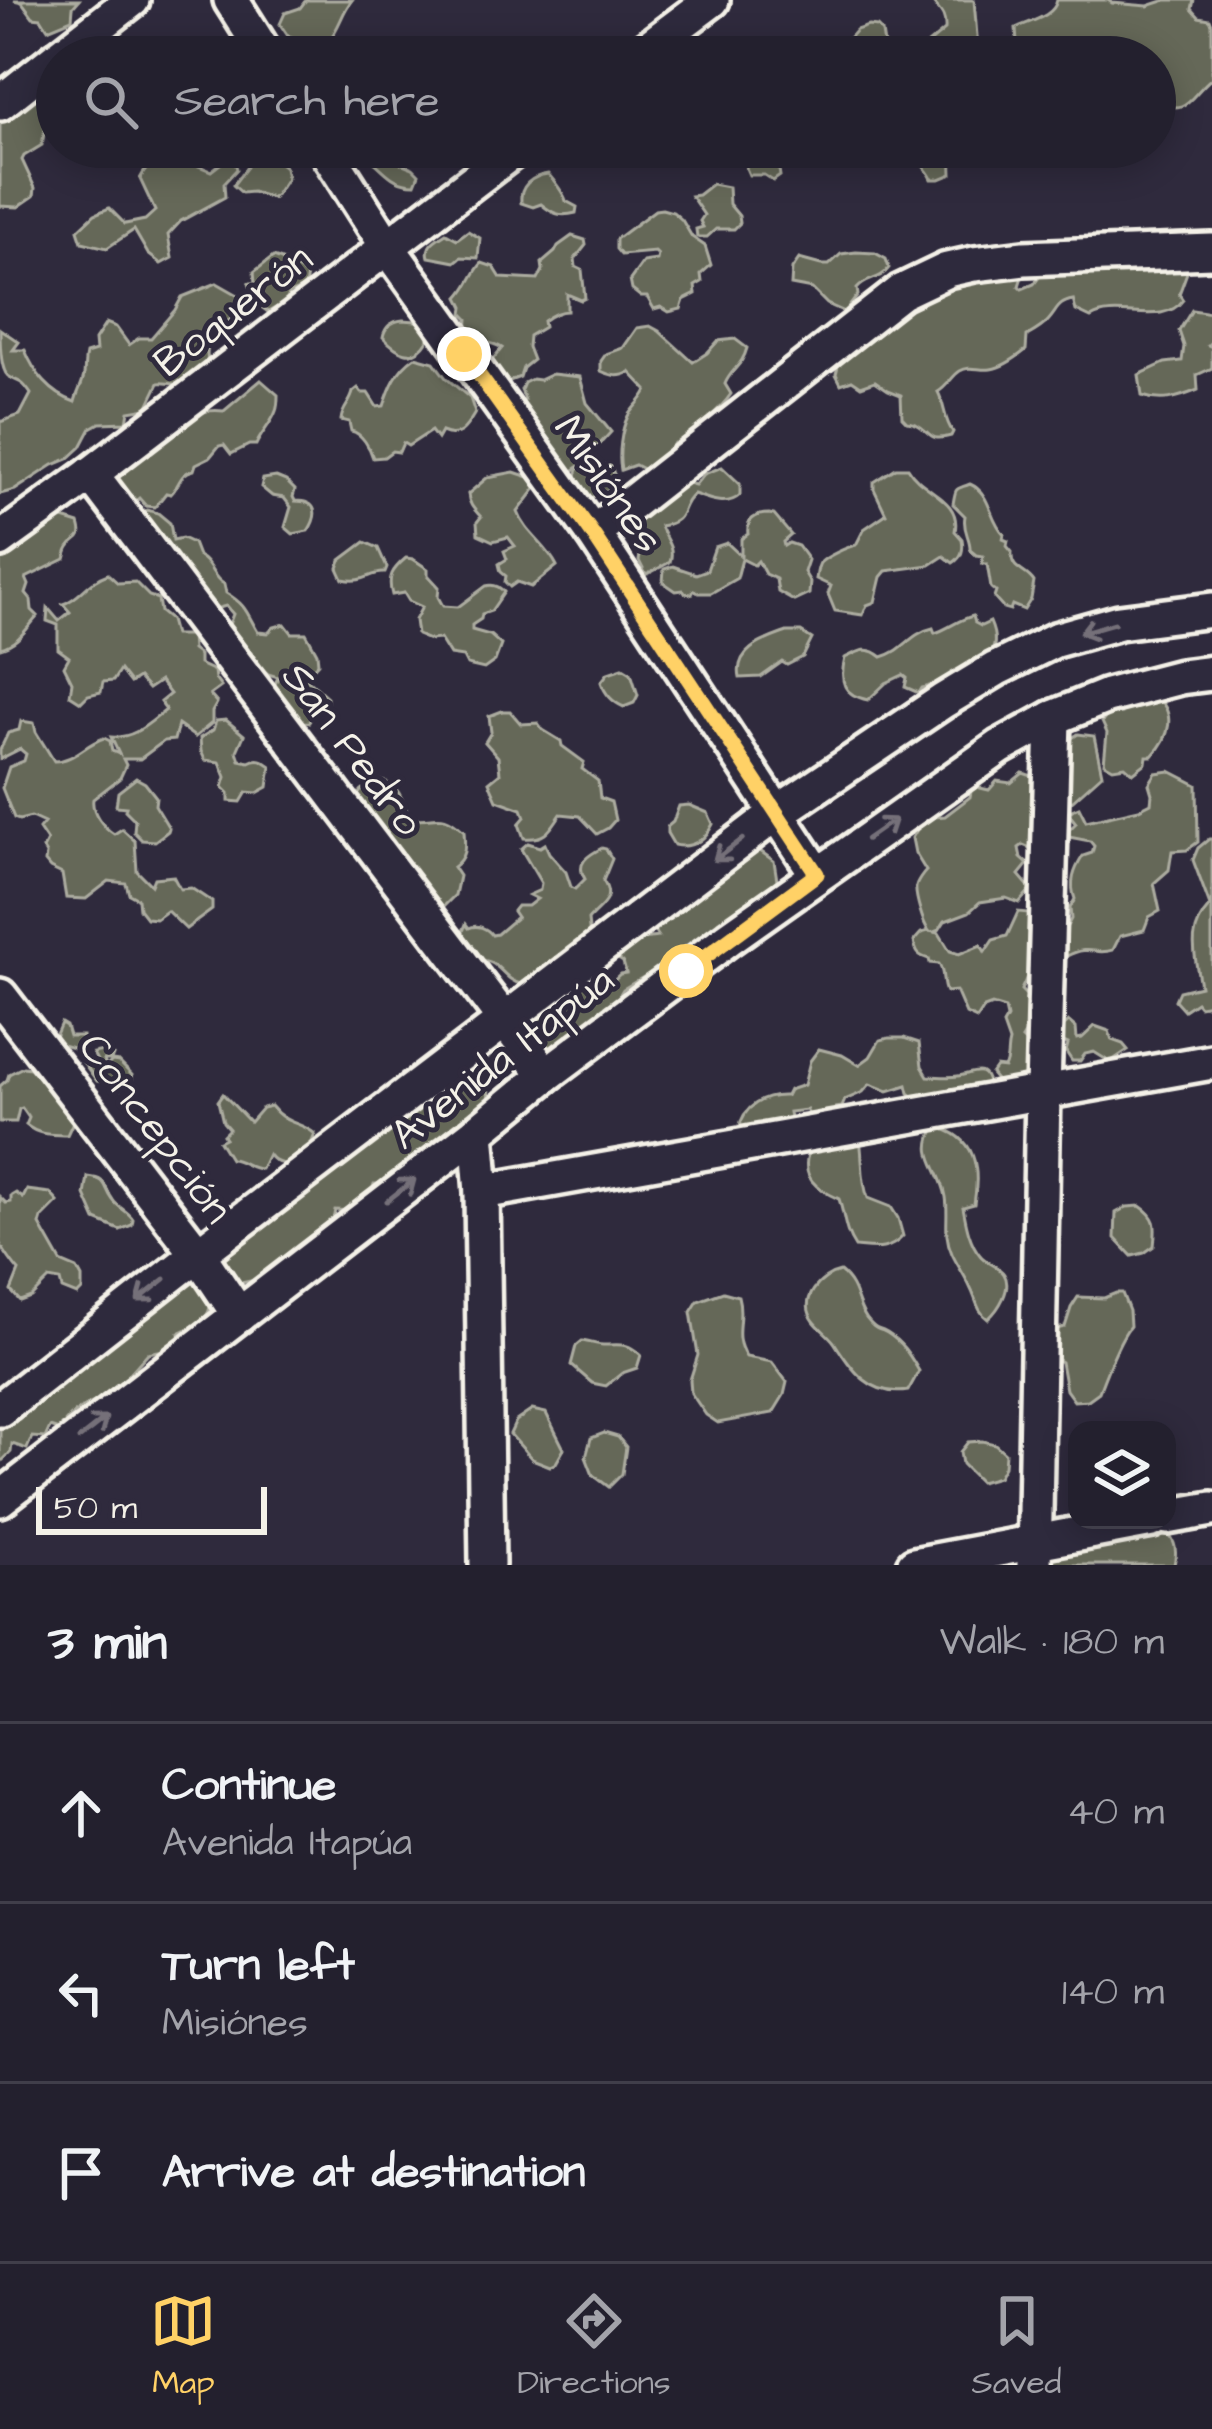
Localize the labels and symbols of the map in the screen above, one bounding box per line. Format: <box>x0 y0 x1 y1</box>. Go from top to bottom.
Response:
street label: Boquerón <box>142 231 325 392</box>
route end <box>437 327 491 381</box>
street label: Misiónes <box>539 404 676 566</box>
one-way arrow <box>1078 619 1116 641</box>
street label: San Pedro <box>267 651 436 849</box>
one-way arrow <box>864 817 898 842</box>
one-way arrow <box>713 836 745 862</box>
route start <box>659 944 713 998</box>
street label: Avenida Itapúa <box>379 953 627 1164</box>
street label: Concepción <box>64 1022 245 1236</box>
one-way arrow <box>385 1177 417 1203</box>
one-way arrow <box>136 1276 168 1303</box>
one-way arrow <box>76 1415 108 1441</box>
scale bar <box>36 1481 267 1534</box>

